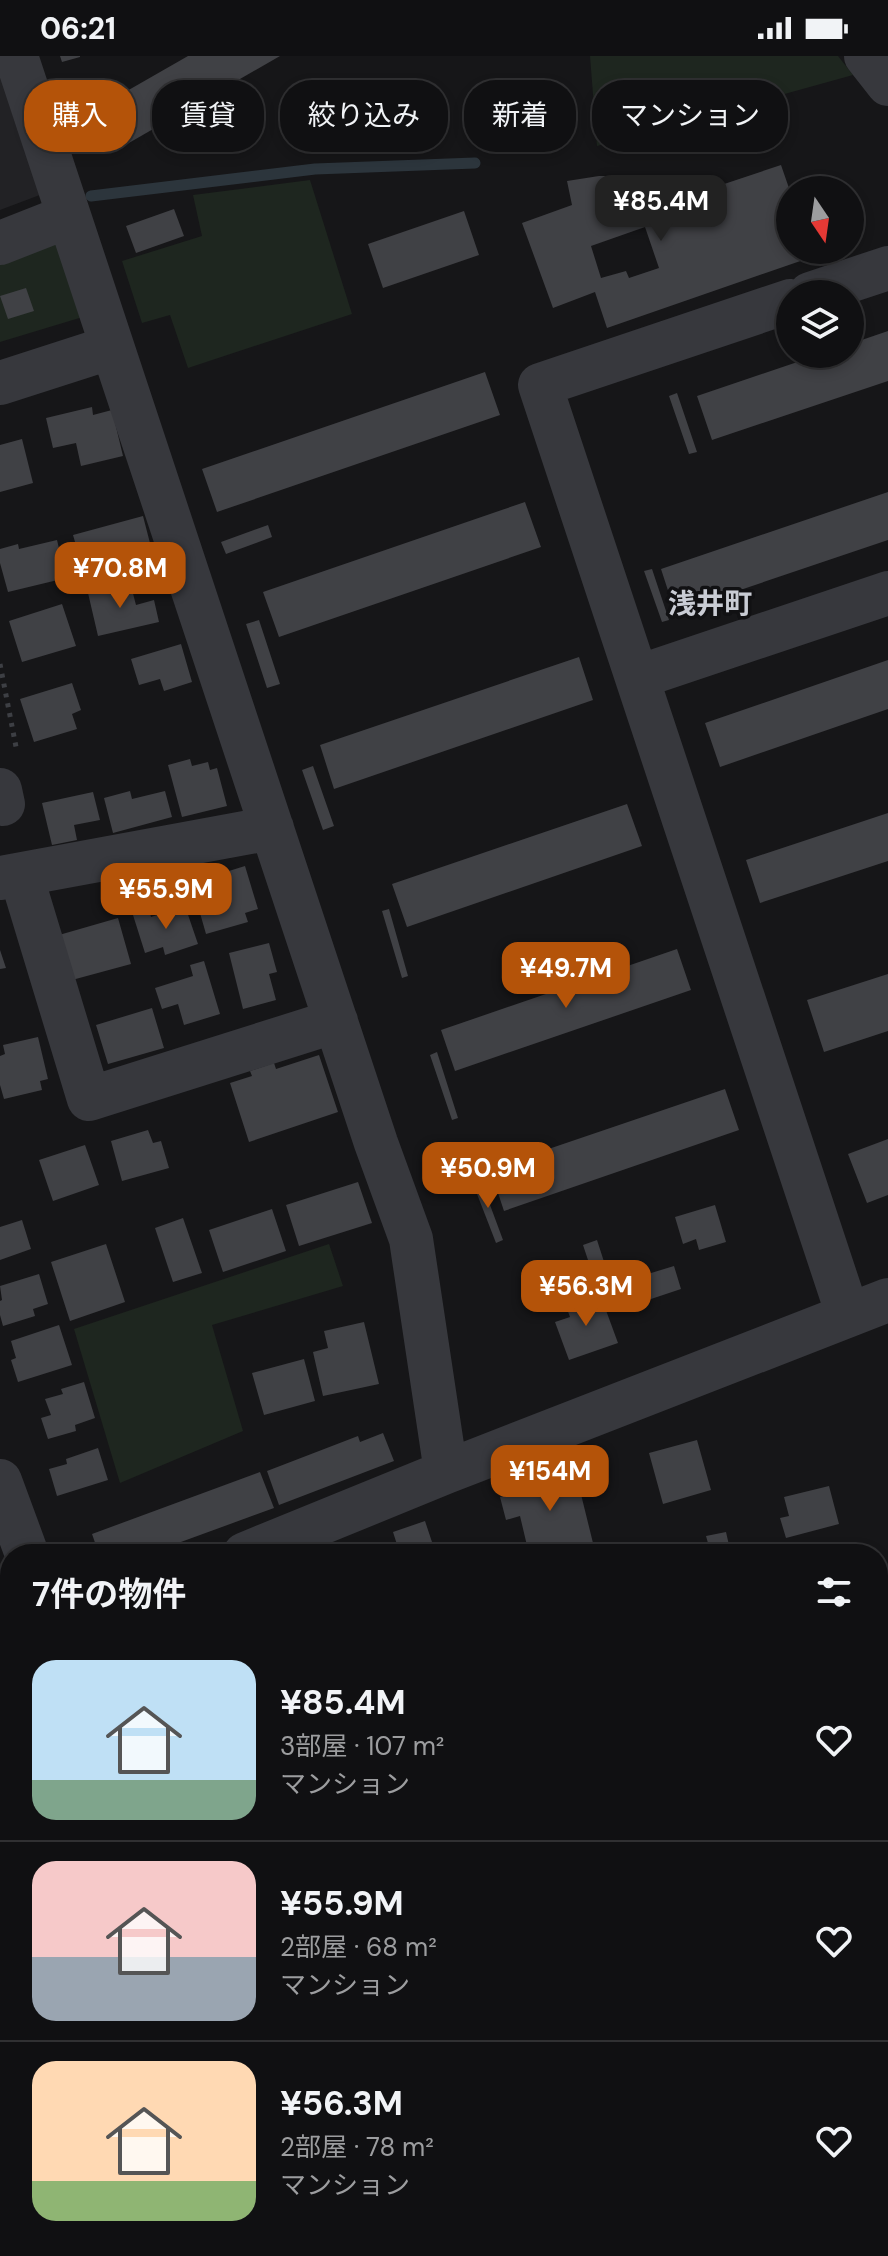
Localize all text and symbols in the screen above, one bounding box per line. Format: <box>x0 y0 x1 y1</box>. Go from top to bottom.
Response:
text: 06:21 <box>40 9 116 48</box>
chip: 購入 <box>24 80 136 152</box>
chip: 賃貸 <box>152 80 264 152</box>
chip: 絞り込み <box>280 80 448 152</box>
chip: 新着 <box>464 80 576 152</box>
chip: マンション <box>592 80 788 152</box>
pin: ¥85.4M <box>596 175 726 243</box>
north arrow <box>776 176 864 264</box>
map controls <box>776 176 864 368</box>
text: ¥85.4M <box>613 184 709 218</box>
button: layers <box>776 280 864 368</box>
pin: ¥70.8M <box>55 542 185 610</box>
text: ¥70.8M <box>73 551 167 585</box>
district label: 浅井町 <box>668 585 752 622</box>
pin: ¥55.9M <box>101 863 231 931</box>
text: ¥55.9M <box>119 872 213 906</box>
pin: ¥49.7M <box>501 942 631 1010</box>
text: ¥49.7M <box>520 951 612 985</box>
pin: ¥50.9M <box>423 1142 553 1210</box>
text: ¥50.9M <box>440 1151 536 1185</box>
pin: ¥56.3M <box>521 1260 651 1328</box>
text: ¥56.3M <box>539 1269 633 1303</box>
pin: ¥154M <box>494 1445 606 1513</box>
text: ¥154M <box>509 1454 591 1488</box>
icon: filters <box>812 1570 856 1614</box>
text: 7件の物件 <box>32 1572 186 1617</box>
text: ¥85.4M <box>280 1680 406 1725</box>
icon: home <box>96 1692 192 1788</box>
icon: heart <box>812 1718 856 1762</box>
text: 3部屋 · 107 m² <box>280 1729 444 1763</box>
text: マンション <box>280 1767 410 1801</box>
text: ¥55.9M <box>280 1881 404 1926</box>
icon: home <box>96 1893 192 1989</box>
icon: heart <box>812 1919 856 1963</box>
text: 2部屋 · 68 m² <box>280 1930 437 1964</box>
text: マンション <box>280 1968 410 2002</box>
text: ¥56.3M <box>280 2081 403 2126</box>
icon: home <box>96 2093 192 2189</box>
icon: heart <box>812 2119 856 2163</box>
text: 2部屋 · 78 m² <box>280 2130 434 2164</box>
text: マンション <box>280 2168 410 2202</box>

